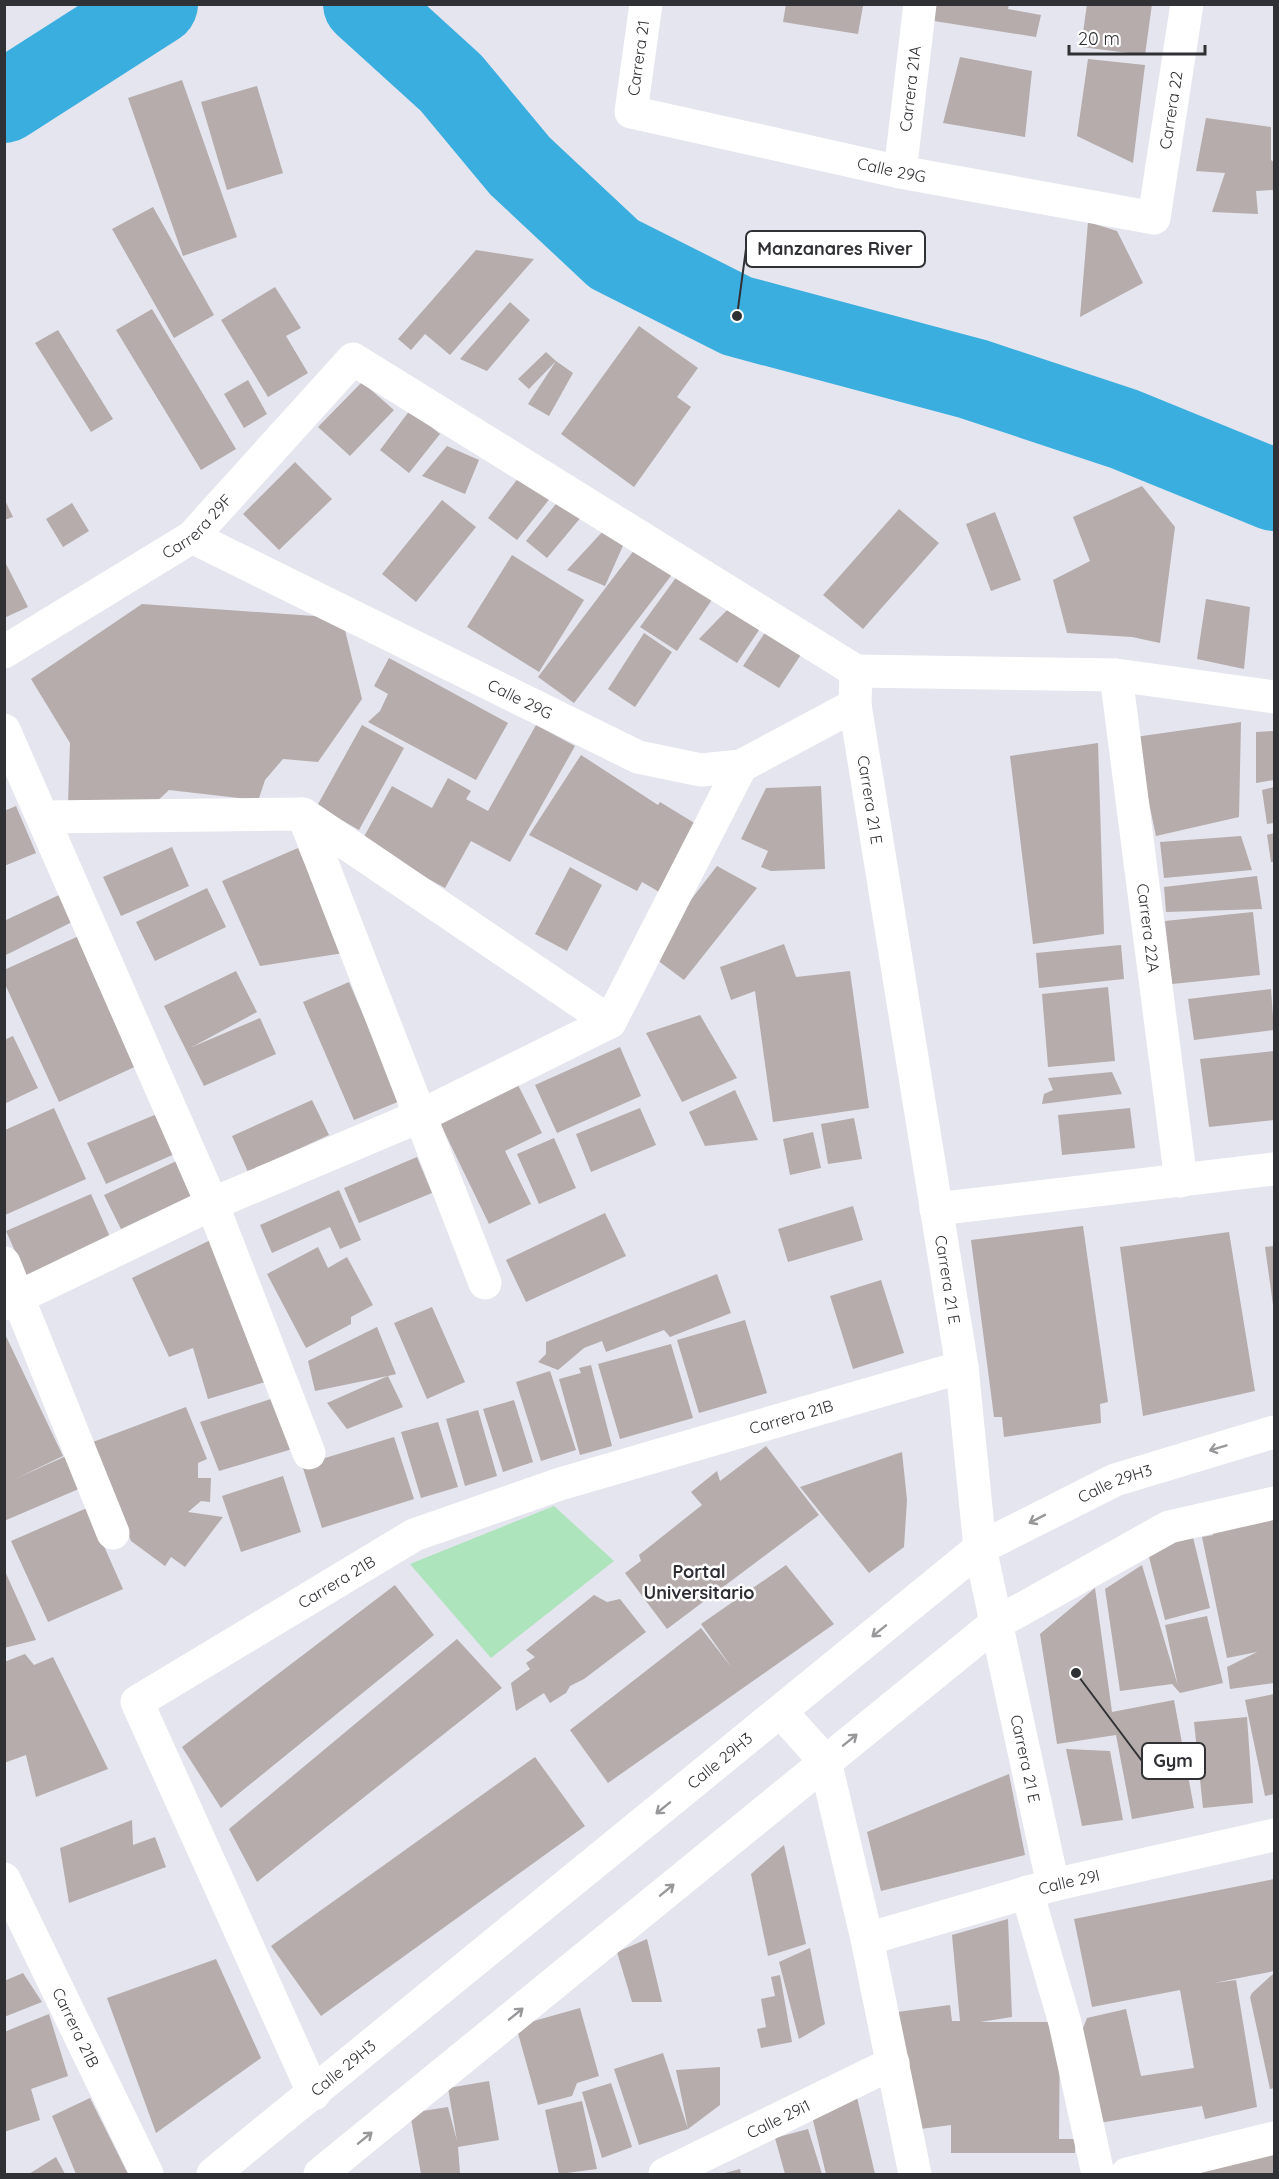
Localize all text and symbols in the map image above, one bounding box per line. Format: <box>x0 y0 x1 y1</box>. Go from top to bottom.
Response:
scale bar <box>1069 18 1206 56</box>
street label: Carrera 21 <box>623 19 653 97</box>
text: 20 m <box>1078 27 1120 50</box>
street label: Carrera 21A <box>895 45 925 133</box>
street label: Carrera 22 <box>1155 69 1187 151</box>
street label: Calle 29G <box>855 153 928 187</box>
callout: Manzanares River <box>746 231 925 267</box>
text: Manzanares River <box>757 237 913 260</box>
street label: Carrera 29F <box>158 490 236 563</box>
street label: Calle 29G <box>485 675 556 723</box>
street label: Carrera 21 E <box>853 754 887 846</box>
street label: Carrera 22A <box>1133 882 1164 974</box>
street label: Carrera 21 E <box>931 1234 965 1325</box>
street label: Carrera 21B <box>747 1395 835 1438</box>
one-way arrow <box>1209 1443 1228 1454</box>
street label: Calle 29H3 <box>1074 1459 1154 1507</box>
one-way arrow <box>1029 1514 1047 1525</box>
street label: Carrera 21B <box>294 1551 379 1613</box>
district label: Portal Universitario <box>643 1560 755 1604</box>
one-way arrow <box>872 1624 887 1638</box>
street label: Carrera 21 E <box>1006 1713 1045 1804</box>
street label: Calle 29H3 <box>683 1728 756 1793</box>
one-way arrow <box>842 1734 858 1747</box>
callout: Gym <box>1142 1743 1205 1779</box>
text: Gym <box>1153 1749 1193 1772</box>
one-way arrow <box>655 1801 671 1814</box>
street label: Calle 29I <box>1036 1865 1102 1899</box>
one-way arrow <box>658 1884 674 1897</box>
street label: Carrera 21B <box>48 1984 104 2071</box>
one-way arrow <box>508 2007 523 2021</box>
street label: Calle 29H3 <box>306 2035 380 2100</box>
street label: Calle 29i1 <box>743 2095 813 2143</box>
one-way arrow <box>357 2131 373 2144</box>

